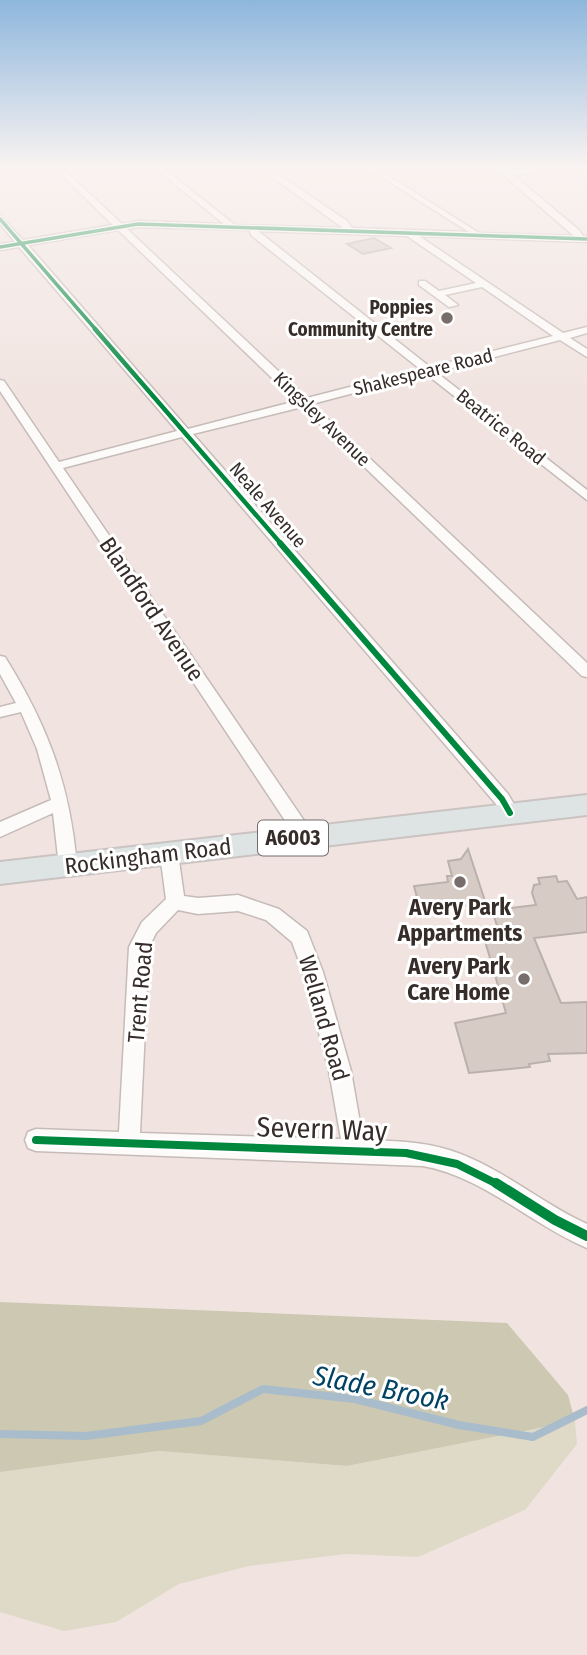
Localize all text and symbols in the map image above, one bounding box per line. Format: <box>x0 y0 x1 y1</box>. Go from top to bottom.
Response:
place label: Poppies Community Centre <box>288 296 434 341</box>
marker: Poppies Community Centre <box>439 310 455 326</box>
street label: Shakespeare Road <box>351 344 495 400</box>
street label: Kingsley Avenue <box>269 367 375 471</box>
street label: Beatrice Road <box>452 384 550 470</box>
street label: Neale Avenue <box>225 458 311 552</box>
street label: Blandford Avenue <box>94 532 210 686</box>
road number: A6003 <box>258 820 328 856</box>
street label: Rockingham Road <box>63 832 233 880</box>
marker: Avery Park Appartments <box>452 874 468 890</box>
place label: Avery Park Appartments <box>397 893 522 947</box>
street label: Trent Road <box>122 940 158 1044</box>
street label: Welland Road <box>293 952 355 1084</box>
place label: Avery Park Care Home <box>407 952 510 1006</box>
marker: Avery Park Care Home <box>516 971 532 987</box>
street label: Severn Way <box>256 1110 388 1148</box>
water label: Slade Brook <box>309 1358 452 1417</box>

